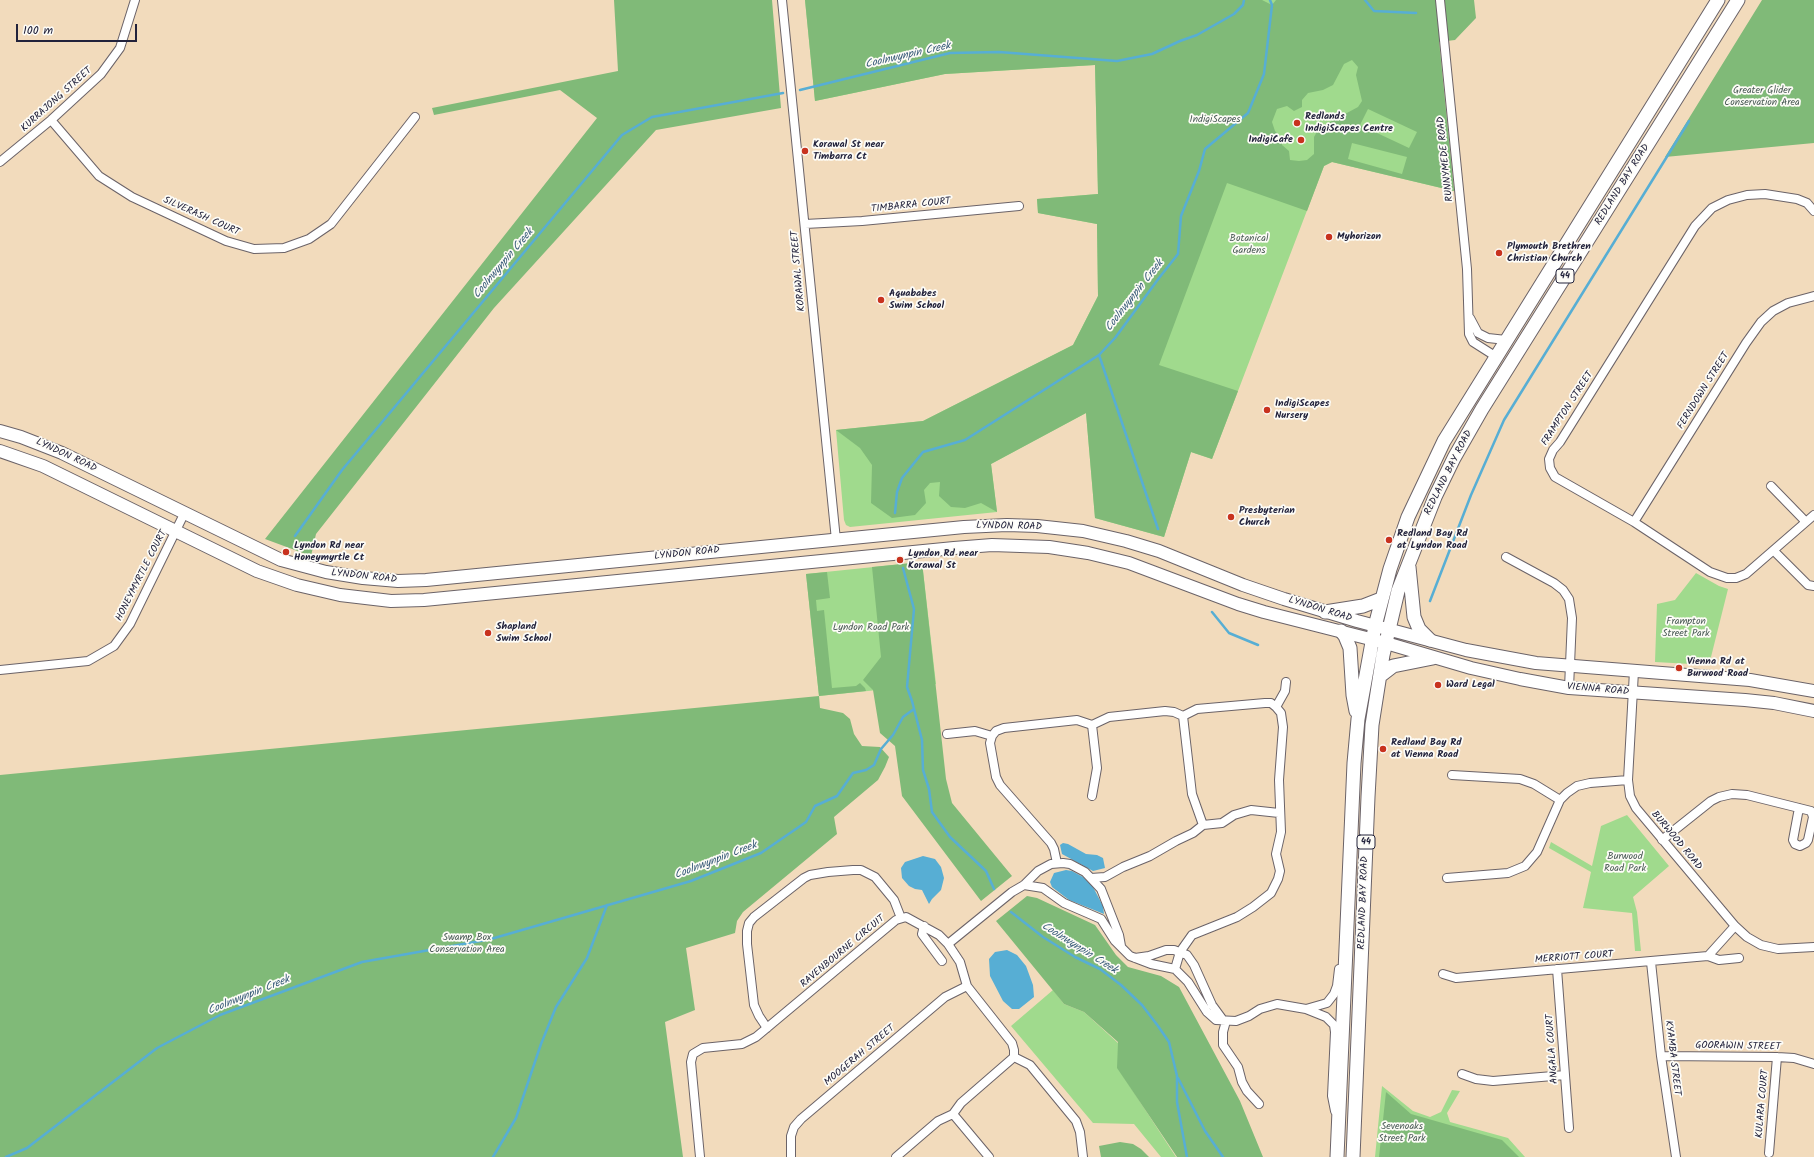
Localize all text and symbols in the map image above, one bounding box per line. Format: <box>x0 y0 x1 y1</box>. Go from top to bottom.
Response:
scale bar <box>18 16 139 42</box>
text: 100 m <box>23 21 53 40</box>
water label: Coolnwynpin Creek <box>864 40 952 72</box>
street label: KURRAJONG STREET <box>19 65 95 135</box>
park label: Greater Glider Conservation Area <box>1724 85 1800 108</box>
place label: Redlands IndigiScapes Centre <box>1305 111 1393 134</box>
park label: IndigiScapes <box>1190 114 1240 126</box>
street label: RUNNYMEDE ROAD <box>1436 116 1456 202</box>
marker: Redlands IndigiScapes Centre <box>1292 118 1302 128</box>
place label: IndigiCafe <box>1248 134 1293 146</box>
marker: IndigiCafe <box>1296 135 1306 145</box>
place label: Korawal St near Timbarra Ct <box>813 139 884 162</box>
street label: REDLAND BAY ROAD <box>1593 142 1653 228</box>
marker: Korawal St near Timbarra Ct <box>800 146 810 156</box>
street label: SILVERASH COURT <box>161 195 241 239</box>
street label: TIMBARRA COURT <box>871 196 951 216</box>
water label: Coolnwynpin Creek <box>471 226 537 302</box>
street label: KORAWAL STREET <box>789 230 809 312</box>
place label: Myhorizon <box>1337 231 1381 243</box>
marker: Myhorizon <box>1324 232 1334 242</box>
park label: Botanical Gardens <box>1230 233 1268 256</box>
place label: Plymouth Brethren Christian Church <box>1507 241 1591 264</box>
marker: Plymouth Brethren Christian Church <box>1494 248 1504 258</box>
water label: Coolnwynpin Creek <box>1103 258 1167 334</box>
road number: 44 <box>1556 269 1574 283</box>
place label: Aquababes Swim School <box>889 288 944 312</box>
marker: Aquababes Swim School <box>876 295 886 305</box>
street label: FERNDOWN STREET <box>1675 350 1733 432</box>
street label: FRAMPTON STREET <box>1539 370 1597 448</box>
place label: IndigiScapes Nursery <box>1275 398 1329 422</box>
marker: IndigiScapes Nursery <box>1262 405 1272 415</box>
street label: REDLAND BAY ROAD <box>1422 429 1476 517</box>
street label: LYNDON ROAD <box>34 437 98 475</box>
place label: Presbyterian Church <box>1239 505 1295 528</box>
marker: Presbyterian Church <box>1226 512 1236 522</box>
street label: LYNDON ROAD <box>976 520 1042 534</box>
street label: HONEYMYRTLE COURT <box>114 528 170 624</box>
place label: Redland Bay Rd at Lyndon Road <box>1397 528 1468 552</box>
marker: Redland Bay Rd at Lyndon Road <box>1384 535 1394 545</box>
place label: Lyndon Rd near Honeymyrtle Ct <box>294 540 364 564</box>
street label: LYNDON ROAD <box>654 545 720 563</box>
marker: Lyndon Rd near Honeymyrtle Ct <box>281 547 291 557</box>
place label: Lyndon Rd near Korawal St <box>908 548 978 572</box>
marker: Lyndon Rd near Korawal St <box>895 555 905 565</box>
street label: LYNDON ROAD <box>331 568 397 586</box>
street label: LYNDON ROAD <box>1287 595 1353 625</box>
park label: Frampton Street Park <box>1662 616 1710 640</box>
place label: Shapland Swim School <box>496 621 551 644</box>
park label: Lyndon Road Park <box>833 622 909 634</box>
marker: Shapland Swim School <box>483 628 493 638</box>
place label: Vienna Rd at Burwood Road <box>1687 656 1748 680</box>
marker: Vienna Rd at Burwood Road <box>1674 663 1684 673</box>
place label: Ward Legal <box>1446 679 1495 691</box>
marker: Ward Legal <box>1433 680 1443 690</box>
street label: VIENNA ROAD <box>1566 681 1630 699</box>
place label: Redland Bay Rd at Vienna Road <box>1391 737 1462 760</box>
marker: Redland Bay Rd at Vienna Road <box>1378 744 1388 754</box>
street label: BURWOOD ROAD <box>1648 809 1704 873</box>
road number: 44 <box>1357 835 1375 849</box>
water label: Coolnwynpin Creek <box>673 839 759 883</box>
park label: Burwood Road Park <box>1604 851 1646 874</box>
street label: REDLAND BAY ROAD <box>1356 856 1372 950</box>
street label: RAVENBOURNE CIRCUIT <box>798 913 888 991</box>
water label: Coolnwynpin Creek <box>1039 920 1119 978</box>
park label: Swamp Box Conservation Area <box>429 932 505 956</box>
street label: MERRIOTT COURT <box>1534 949 1614 967</box>
water label: Coolnwynpin Creek <box>206 974 292 1018</box>
street label: ANGALA COURT <box>1545 1014 1561 1084</box>
street label: KYAMBA STREET <box>1661 1020 1683 1096</box>
street label: MOOGERAH STREET <box>822 1023 898 1089</box>
street label: GOORAWIN STREET <box>1695 1040 1781 1054</box>
street label: KULARA COURT <box>1754 1069 1772 1139</box>
park label: Sevenoaks Street Park <box>1378 1121 1426 1144</box>

